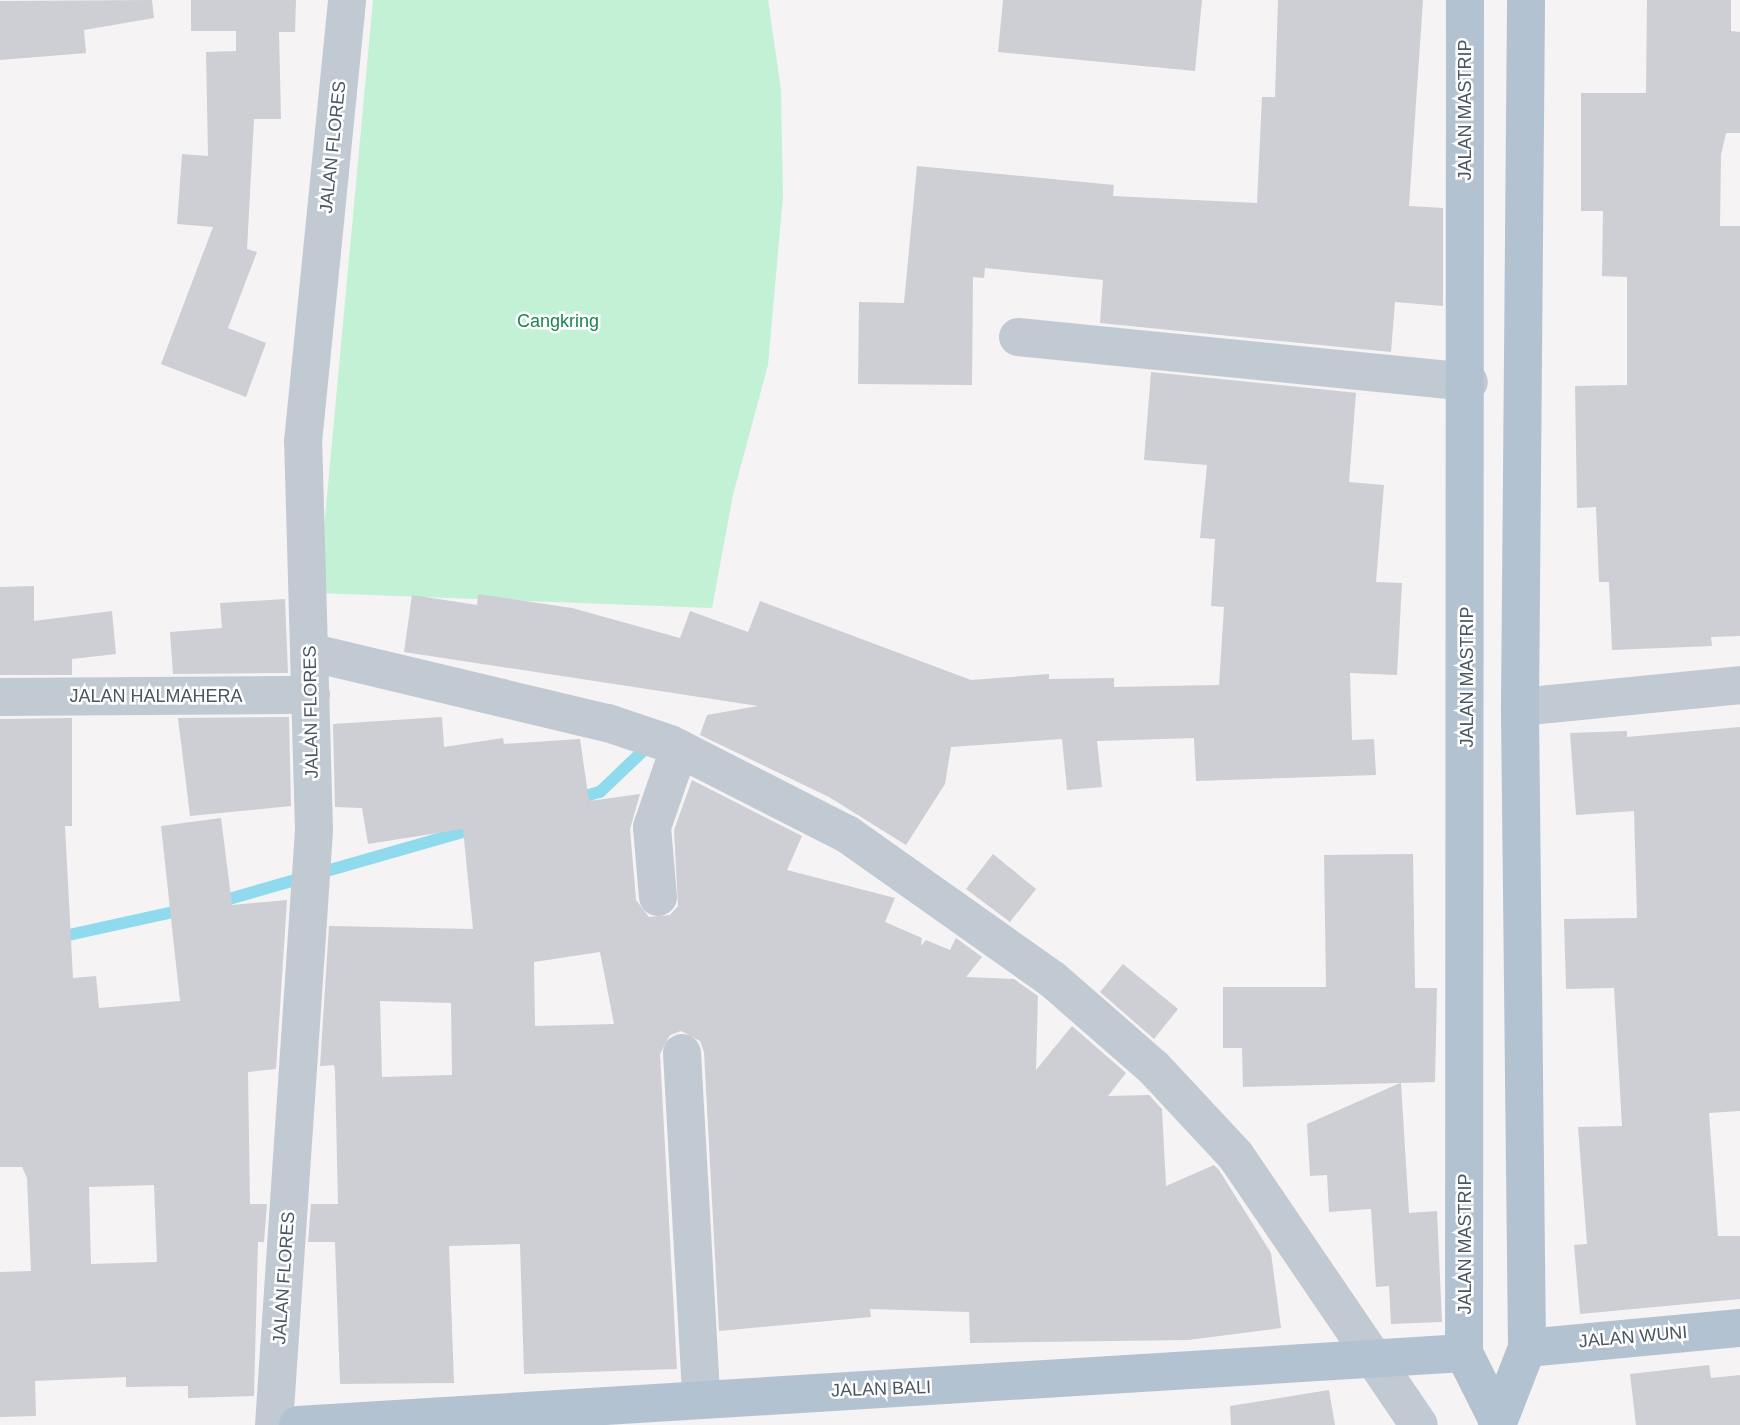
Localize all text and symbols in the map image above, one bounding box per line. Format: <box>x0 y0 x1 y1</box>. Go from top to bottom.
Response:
street label: JALAN MASTRIP <box>1454 39 1476 181</box>
street label: JALAN FLORES <box>315 80 351 214</box>
park label: Cangkring <box>517 310 599 332</box>
street label: JALAN MASTRIP <box>1456 606 1478 748</box>
street label: JALAN FLORES <box>299 645 323 779</box>
street label: JALAN HALMAHERA <box>69 685 243 707</box>
street label: JALAN MASTRIP <box>1454 1173 1476 1315</box>
street label: JALAN FLORES <box>269 1211 299 1345</box>
street label: JALAN WUNI <box>1578 1321 1688 1353</box>
street label: JALAN BALI <box>831 1376 931 1402</box>

